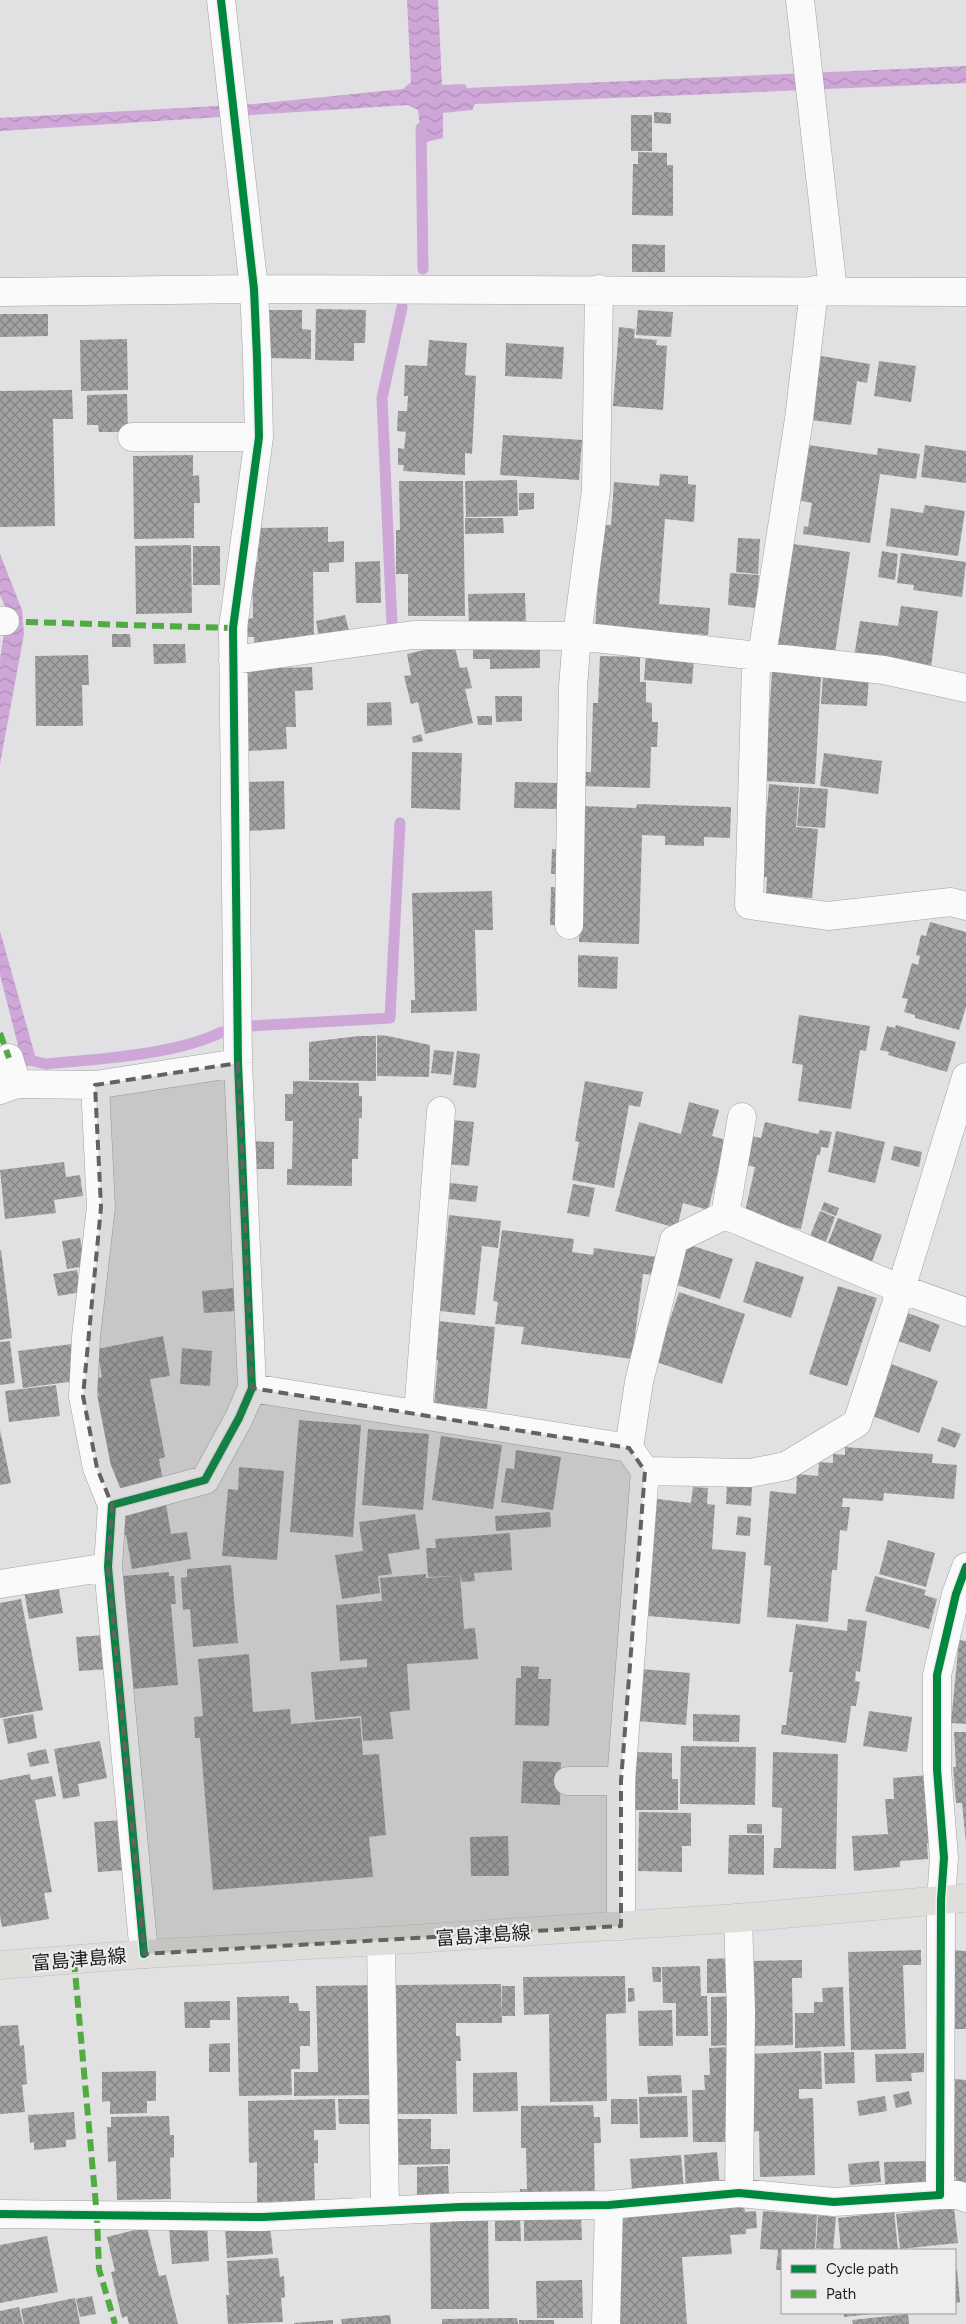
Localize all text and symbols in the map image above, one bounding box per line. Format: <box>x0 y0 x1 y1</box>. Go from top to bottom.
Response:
street label: 富島津島線 <box>435 1921 531 1950</box>
street label: 富島津島線 <box>31 1944 127 1975</box>
legend <box>781 2249 956 2314</box>
text: Cycle path <box>826 2260 898 2278</box>
text: Path <box>826 2285 856 2303</box>

